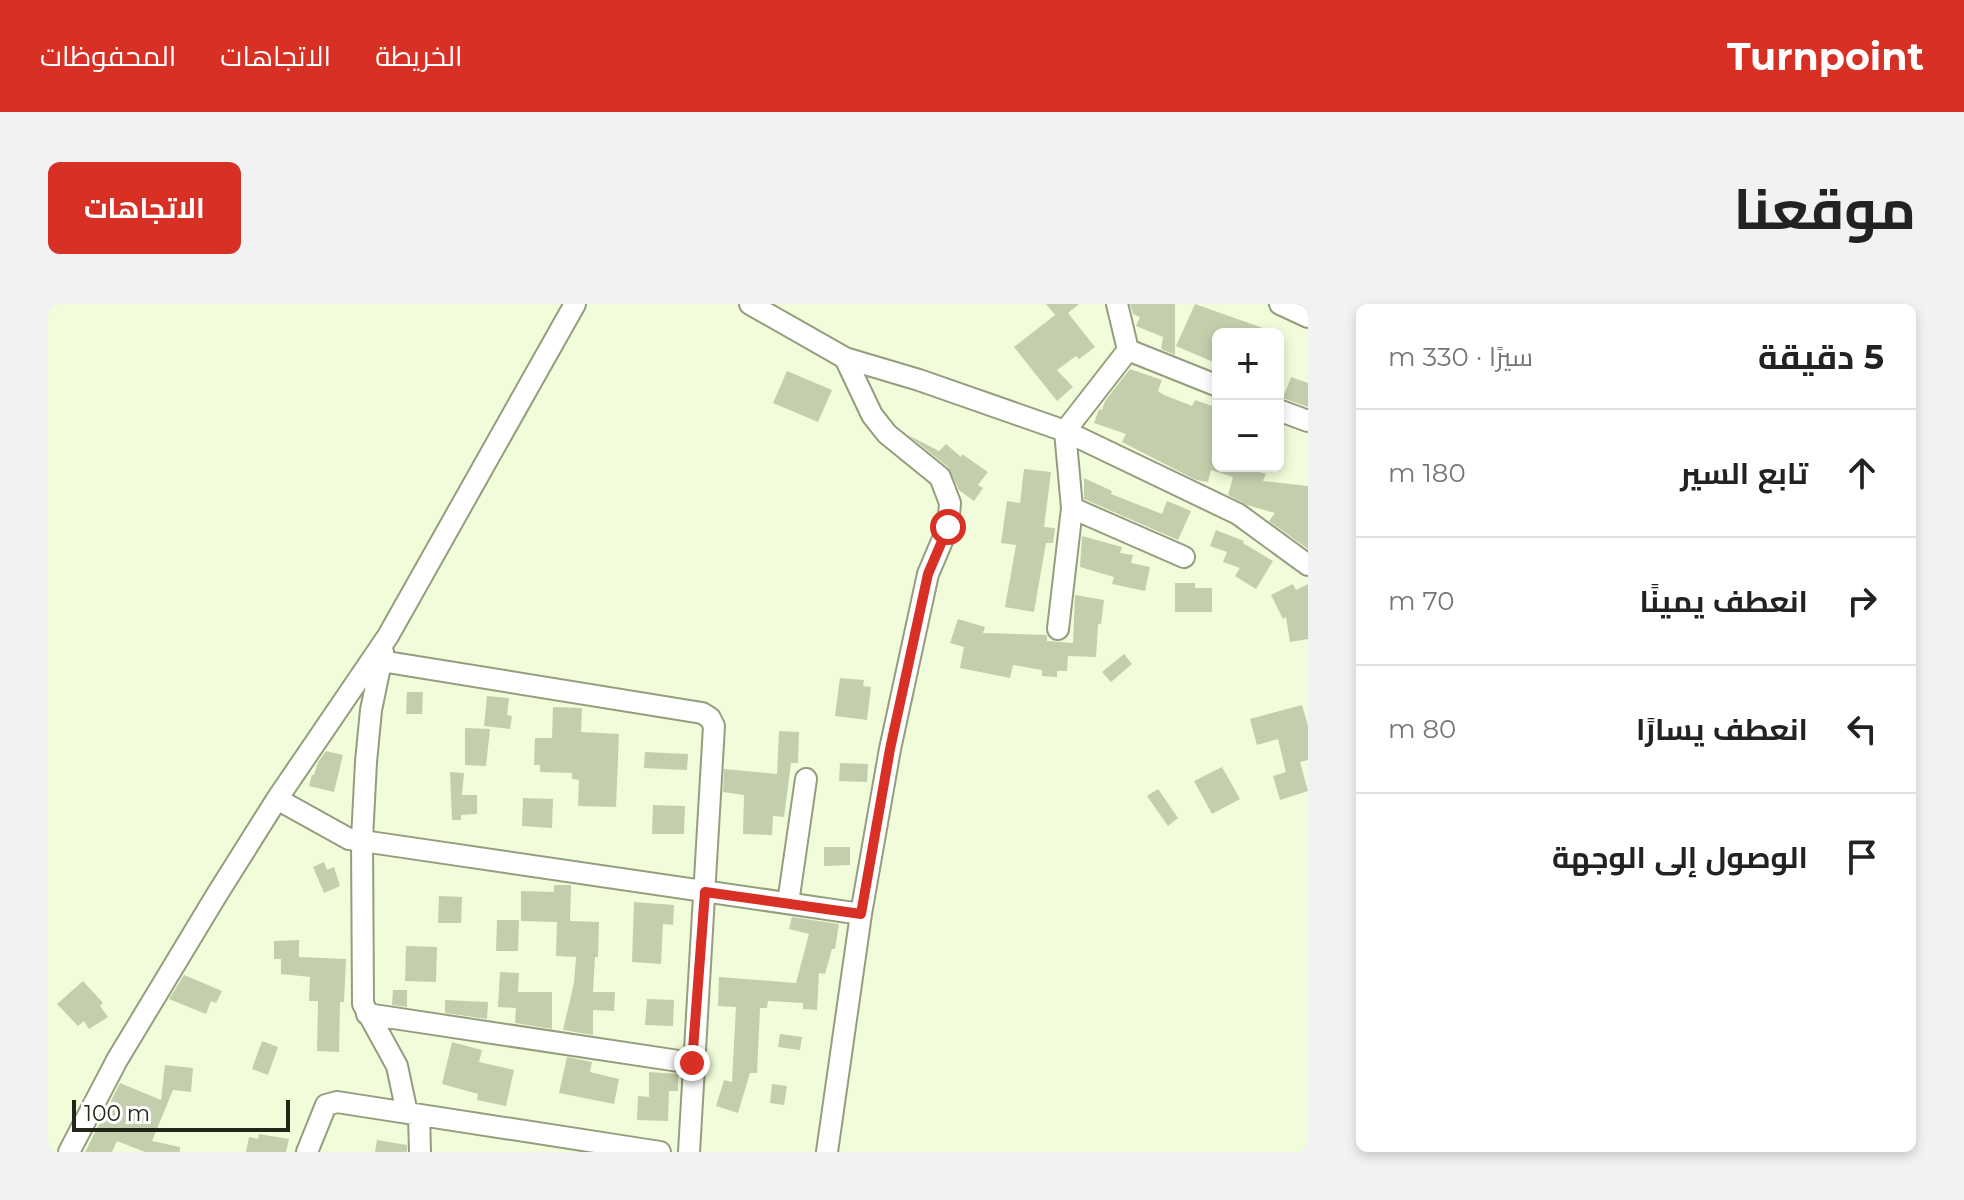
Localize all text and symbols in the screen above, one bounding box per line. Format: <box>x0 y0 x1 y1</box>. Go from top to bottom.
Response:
text: Turnpoint <box>1727 33 1924 80</box>
text: المحفوظات <box>40 39 176 73</box>
text: الاتجاهات <box>220 39 331 73</box>
text: الخريطة <box>375 39 463 73</box>
button: الاتجاهات <box>48 162 241 254</box>
text: موقعنا <box>1733 175 1916 243</box>
map controls <box>1212 328 1284 472</box>
button: + <box>1212 328 1284 400</box>
text: 5 دقيقة <box>1758 336 1884 378</box>
text: سيرًا · 330 m <box>1388 341 1533 373</box>
button: − <box>1212 400 1284 472</box>
icon: ahead <box>1840 451 1884 495</box>
text: تابع السير <box>1680 455 1808 492</box>
text: 180 m <box>1388 457 1466 489</box>
route start <box>930 509 966 545</box>
icon: right <box>1840 579 1884 623</box>
text: انعطف يمينًا <box>1640 583 1808 620</box>
text: 70 m <box>1388 585 1454 617</box>
icon: left <box>1840 707 1884 751</box>
text: انعطف يسارًا <box>1636 711 1808 748</box>
text: 80 m <box>1388 713 1456 745</box>
icon: arrive <box>1840 835 1884 879</box>
text: الوصول إلى الوجهة <box>1552 839 1808 876</box>
route end <box>674 1045 710 1081</box>
scale bar <box>72 1096 290 1132</box>
text: 100 m <box>84 1100 150 1127</box>

